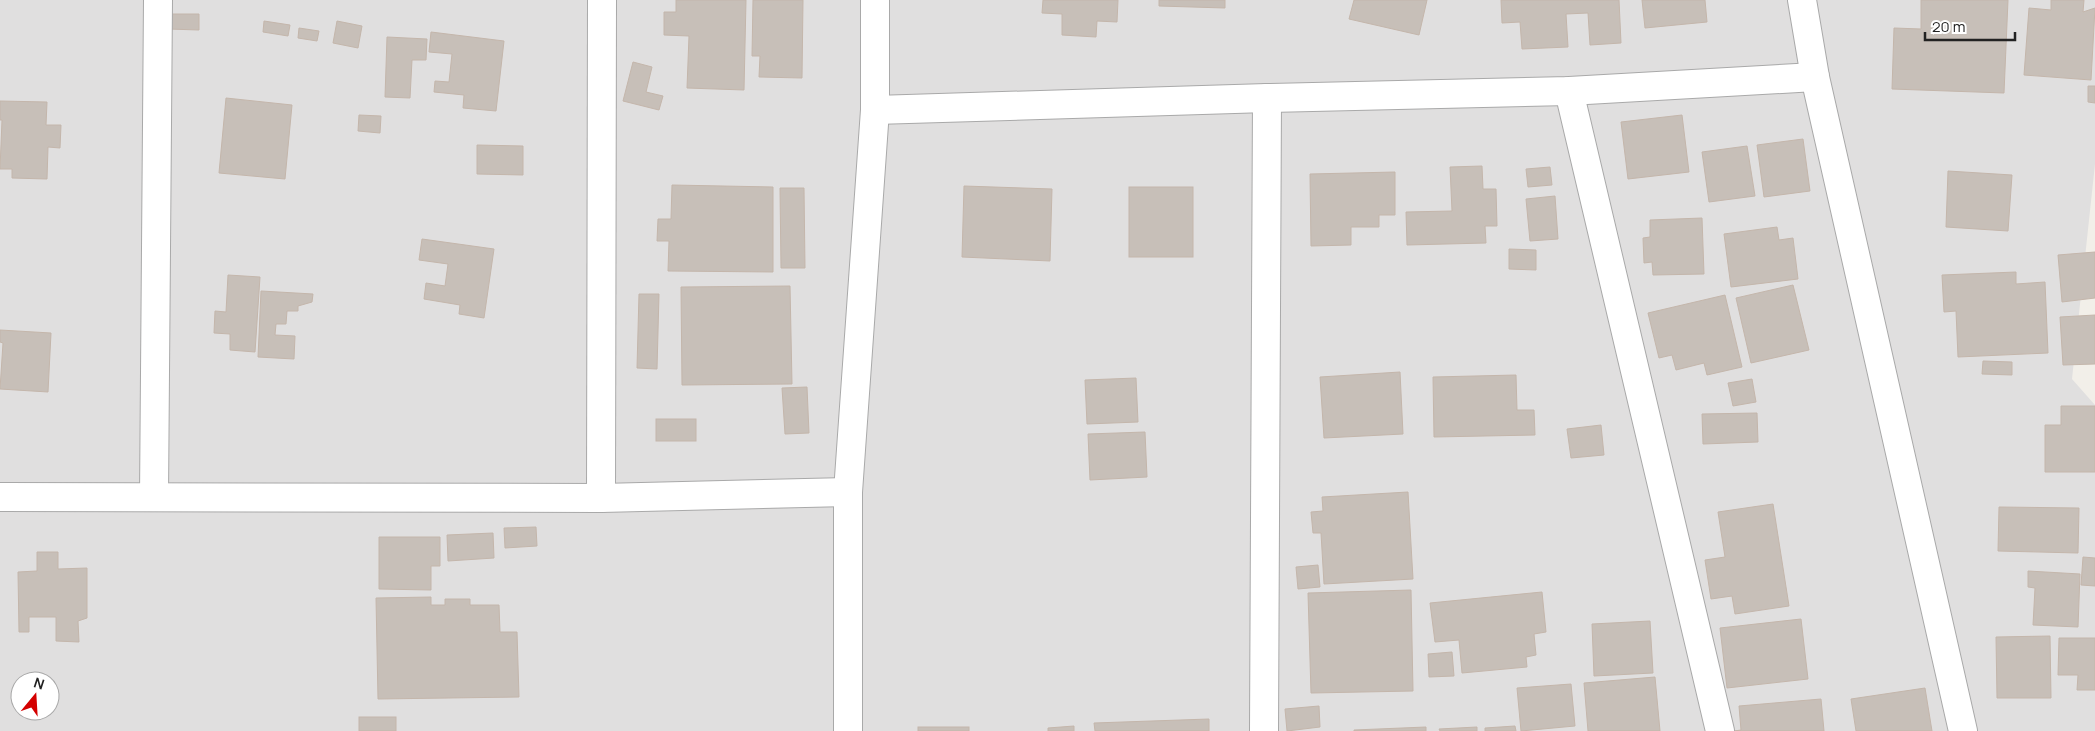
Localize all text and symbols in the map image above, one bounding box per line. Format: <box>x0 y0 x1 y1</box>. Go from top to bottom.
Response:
scale bar <box>1925 10 2015 42</box>
text: 20 m <box>1932 16 1965 37</box>
north arrow <box>10 671 60 721</box>
text: N <box>31 673 47 694</box>

